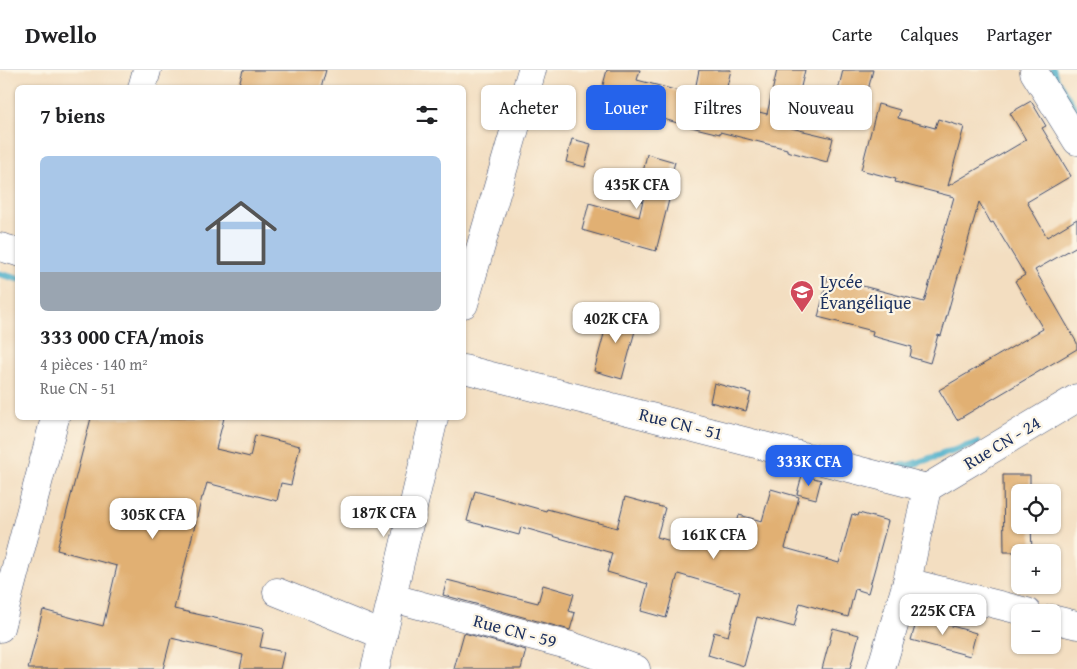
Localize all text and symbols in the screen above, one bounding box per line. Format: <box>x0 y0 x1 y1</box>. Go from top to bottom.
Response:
text: Dwello <box>25 17 97 52</box>
text: Carte <box>832 21 873 48</box>
text: Calques <box>901 21 959 48</box>
text: Partager <box>987 21 1052 48</box>
chip: Acheter <box>481 85 576 130</box>
chip: Louer <box>586 85 666 130</box>
chip: Filtres <box>676 85 760 130</box>
chip: Nouveau <box>770 85 872 130</box>
text: 7 biens <box>40 100 105 131</box>
icon: filters <box>413 101 441 129</box>
pin: 435K CFA <box>585 168 689 210</box>
text: 435K CFA <box>605 172 669 196</box>
icon: home <box>196 188 286 278</box>
place label: Lycée Évangélique <box>820 268 912 316</box>
school or university icon: Lycée Évangélique <box>789 279 815 313</box>
pin: 402K CFA <box>564 302 668 344</box>
text: 402K CFA <box>584 306 648 330</box>
text: 333 000 CFA/mois <box>40 321 204 352</box>
text: 4 pièces · 140 m² <box>40 352 148 376</box>
text: Rue CN - 51 <box>40 376 116 400</box>
street label: Rue CN - 51 <box>636 400 726 447</box>
street label: Rue CN - 24 <box>958 409 1045 476</box>
pin: 333K CFA <box>757 444 861 487</box>
text: 333K CFA <box>777 449 841 473</box>
map controls <box>1011 484 1061 654</box>
button: locate <box>1011 484 1061 534</box>
pin: 187K CFA <box>332 496 436 538</box>
pin: 305K CFA <box>101 498 205 540</box>
text: 187K CFA <box>352 500 416 524</box>
text: 305K CFA <box>121 502 185 526</box>
pin: 161K CFA <box>662 518 766 560</box>
text: 161K CFA <box>682 522 746 546</box>
button: + <box>1011 544 1061 594</box>
pin: 225K CFA <box>891 594 995 636</box>
text: 225K CFA <box>911 598 975 622</box>
button: − <box>1011 604 1061 654</box>
street label: Rue CN - 59 <box>470 606 560 655</box>

